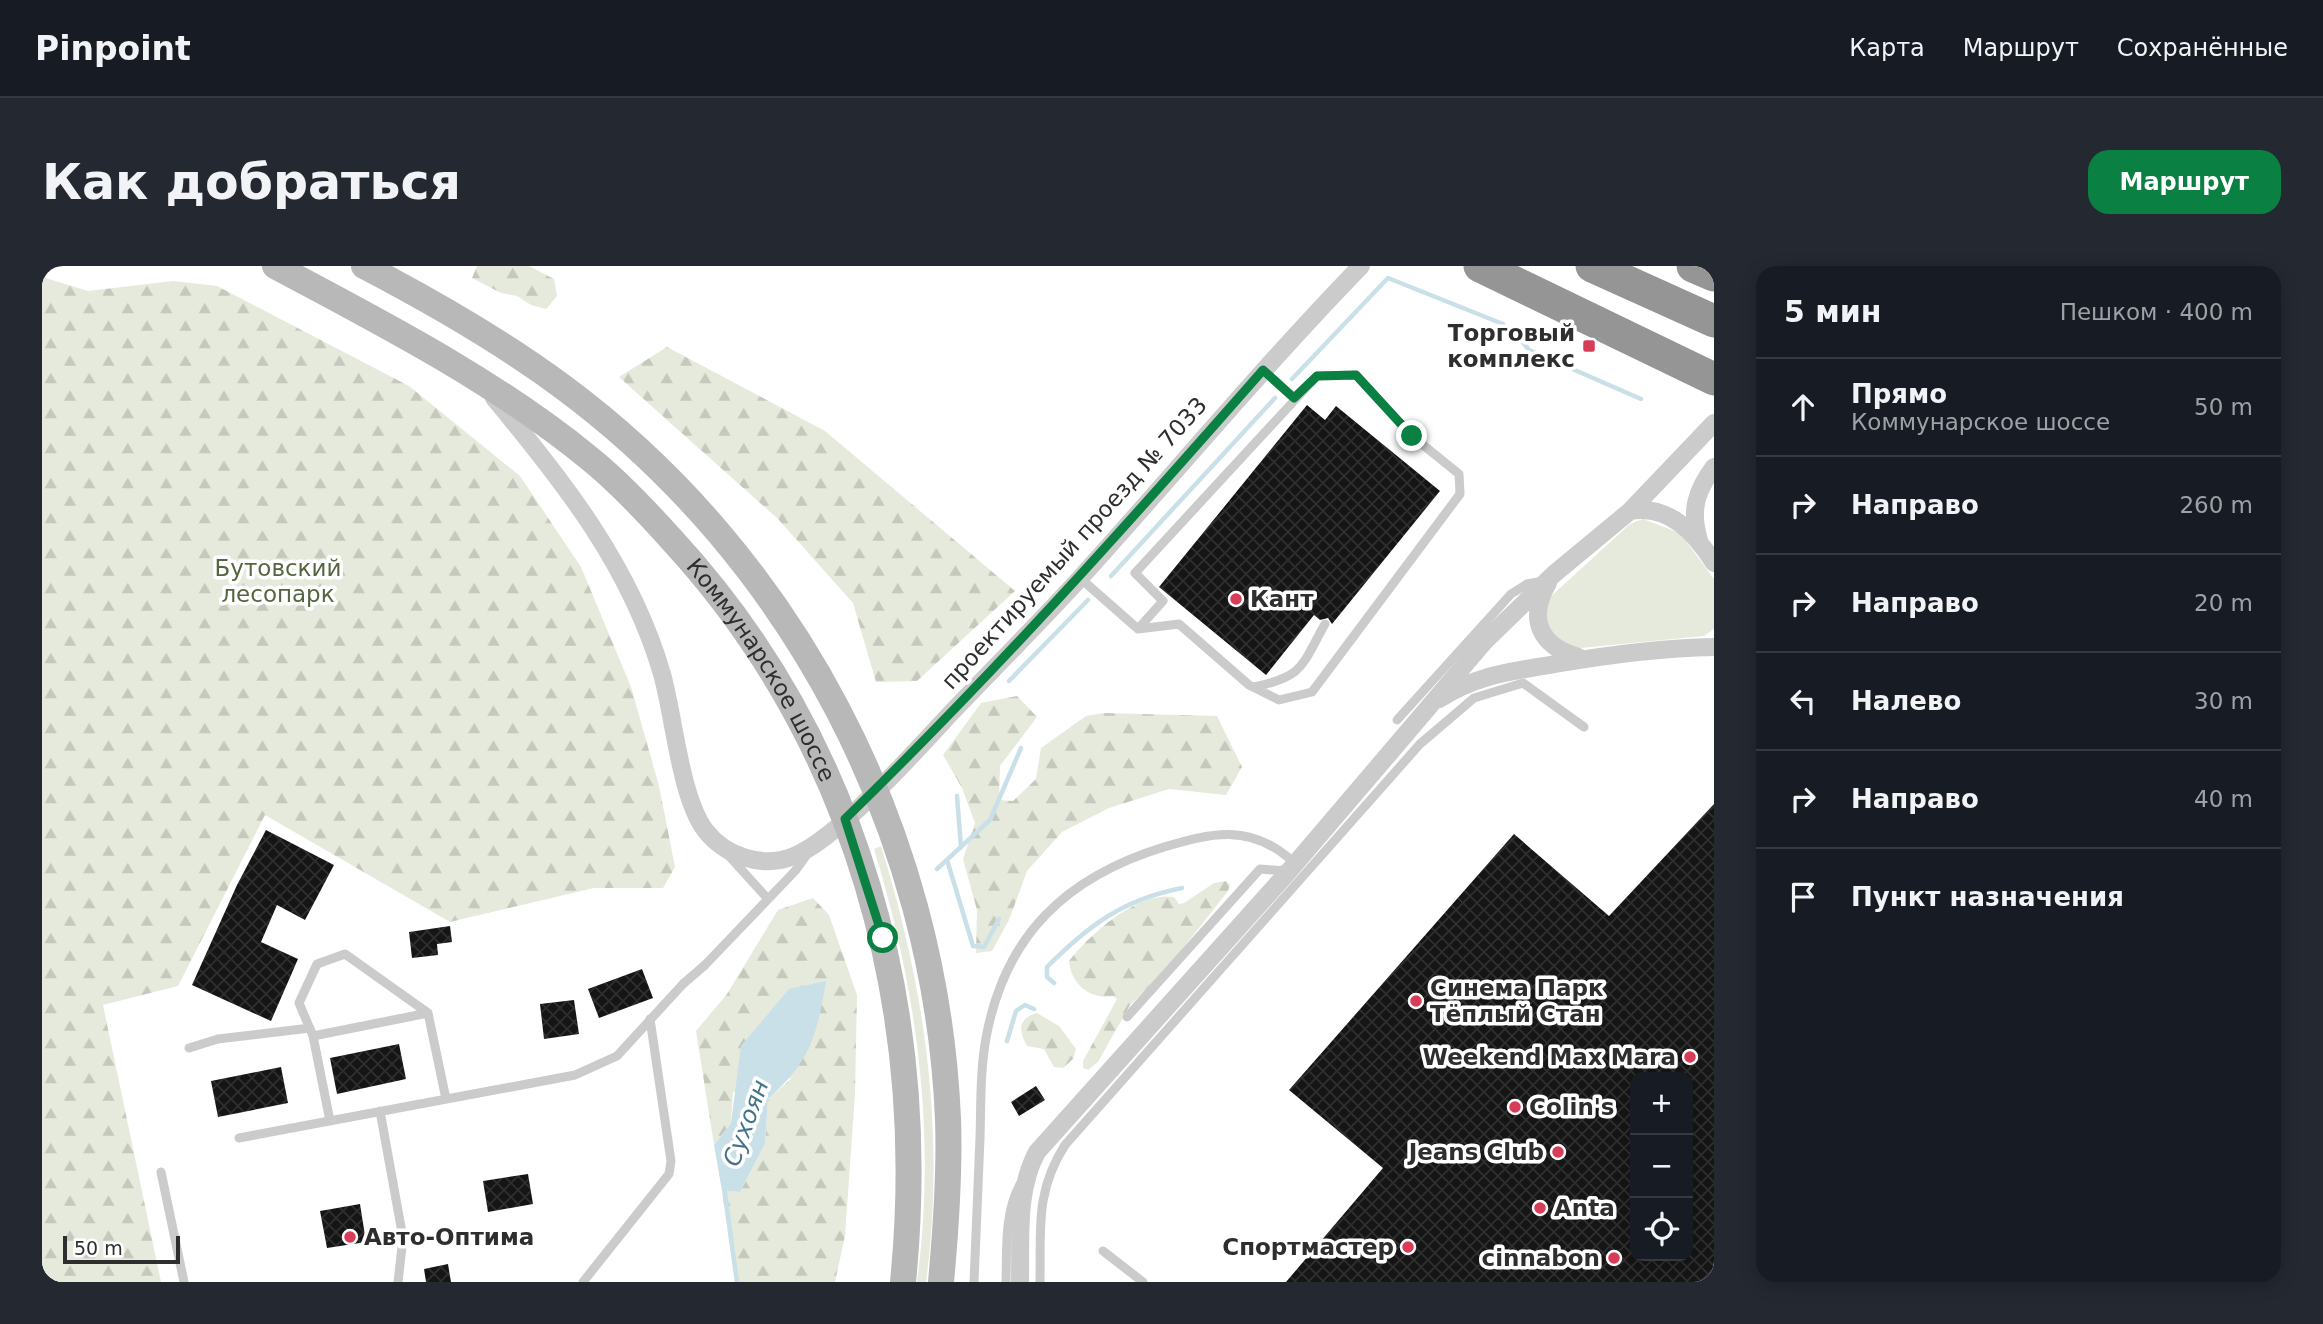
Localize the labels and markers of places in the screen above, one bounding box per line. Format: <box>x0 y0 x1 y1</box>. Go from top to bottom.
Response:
place label: Торговый комплекс <box>1447 320 1575 372</box>
marker: Торговый комплекс <box>1581 338 1597 354</box>
place label: Кант <box>1250 586 1314 612</box>
marker: Кант <box>1228 591 1244 607</box>
place label: Синема Парк Тёплый Стан <box>1430 975 1604 1027</box>
marker: Синема Парк Тёплый Стан <box>1408 993 1424 1009</box>
place label: Weekend Max Mara <box>1423 1044 1676 1070</box>
marker: Weekend Max Mara <box>1682 1049 1698 1065</box>
place label: Colin's <box>1529 1094 1615 1120</box>
marker: Colin's <box>1507 1099 1523 1115</box>
place label: Jeans Club <box>1407 1139 1544 1165</box>
marker: Jeans Club <box>1550 1144 1566 1160</box>
place label: Anta <box>1554 1195 1615 1221</box>
marker: Anta <box>1532 1200 1548 1216</box>
place label: Авто-Оптима <box>364 1224 534 1250</box>
marker: Авто-Оптима <box>342 1229 358 1245</box>
place label: Спортмастер <box>1222 1234 1394 1260</box>
marker: Спортмастер <box>1400 1239 1416 1255</box>
place label: cinnabon <box>1482 1245 1600 1271</box>
marker: cinnabon <box>1606 1250 1622 1266</box>

